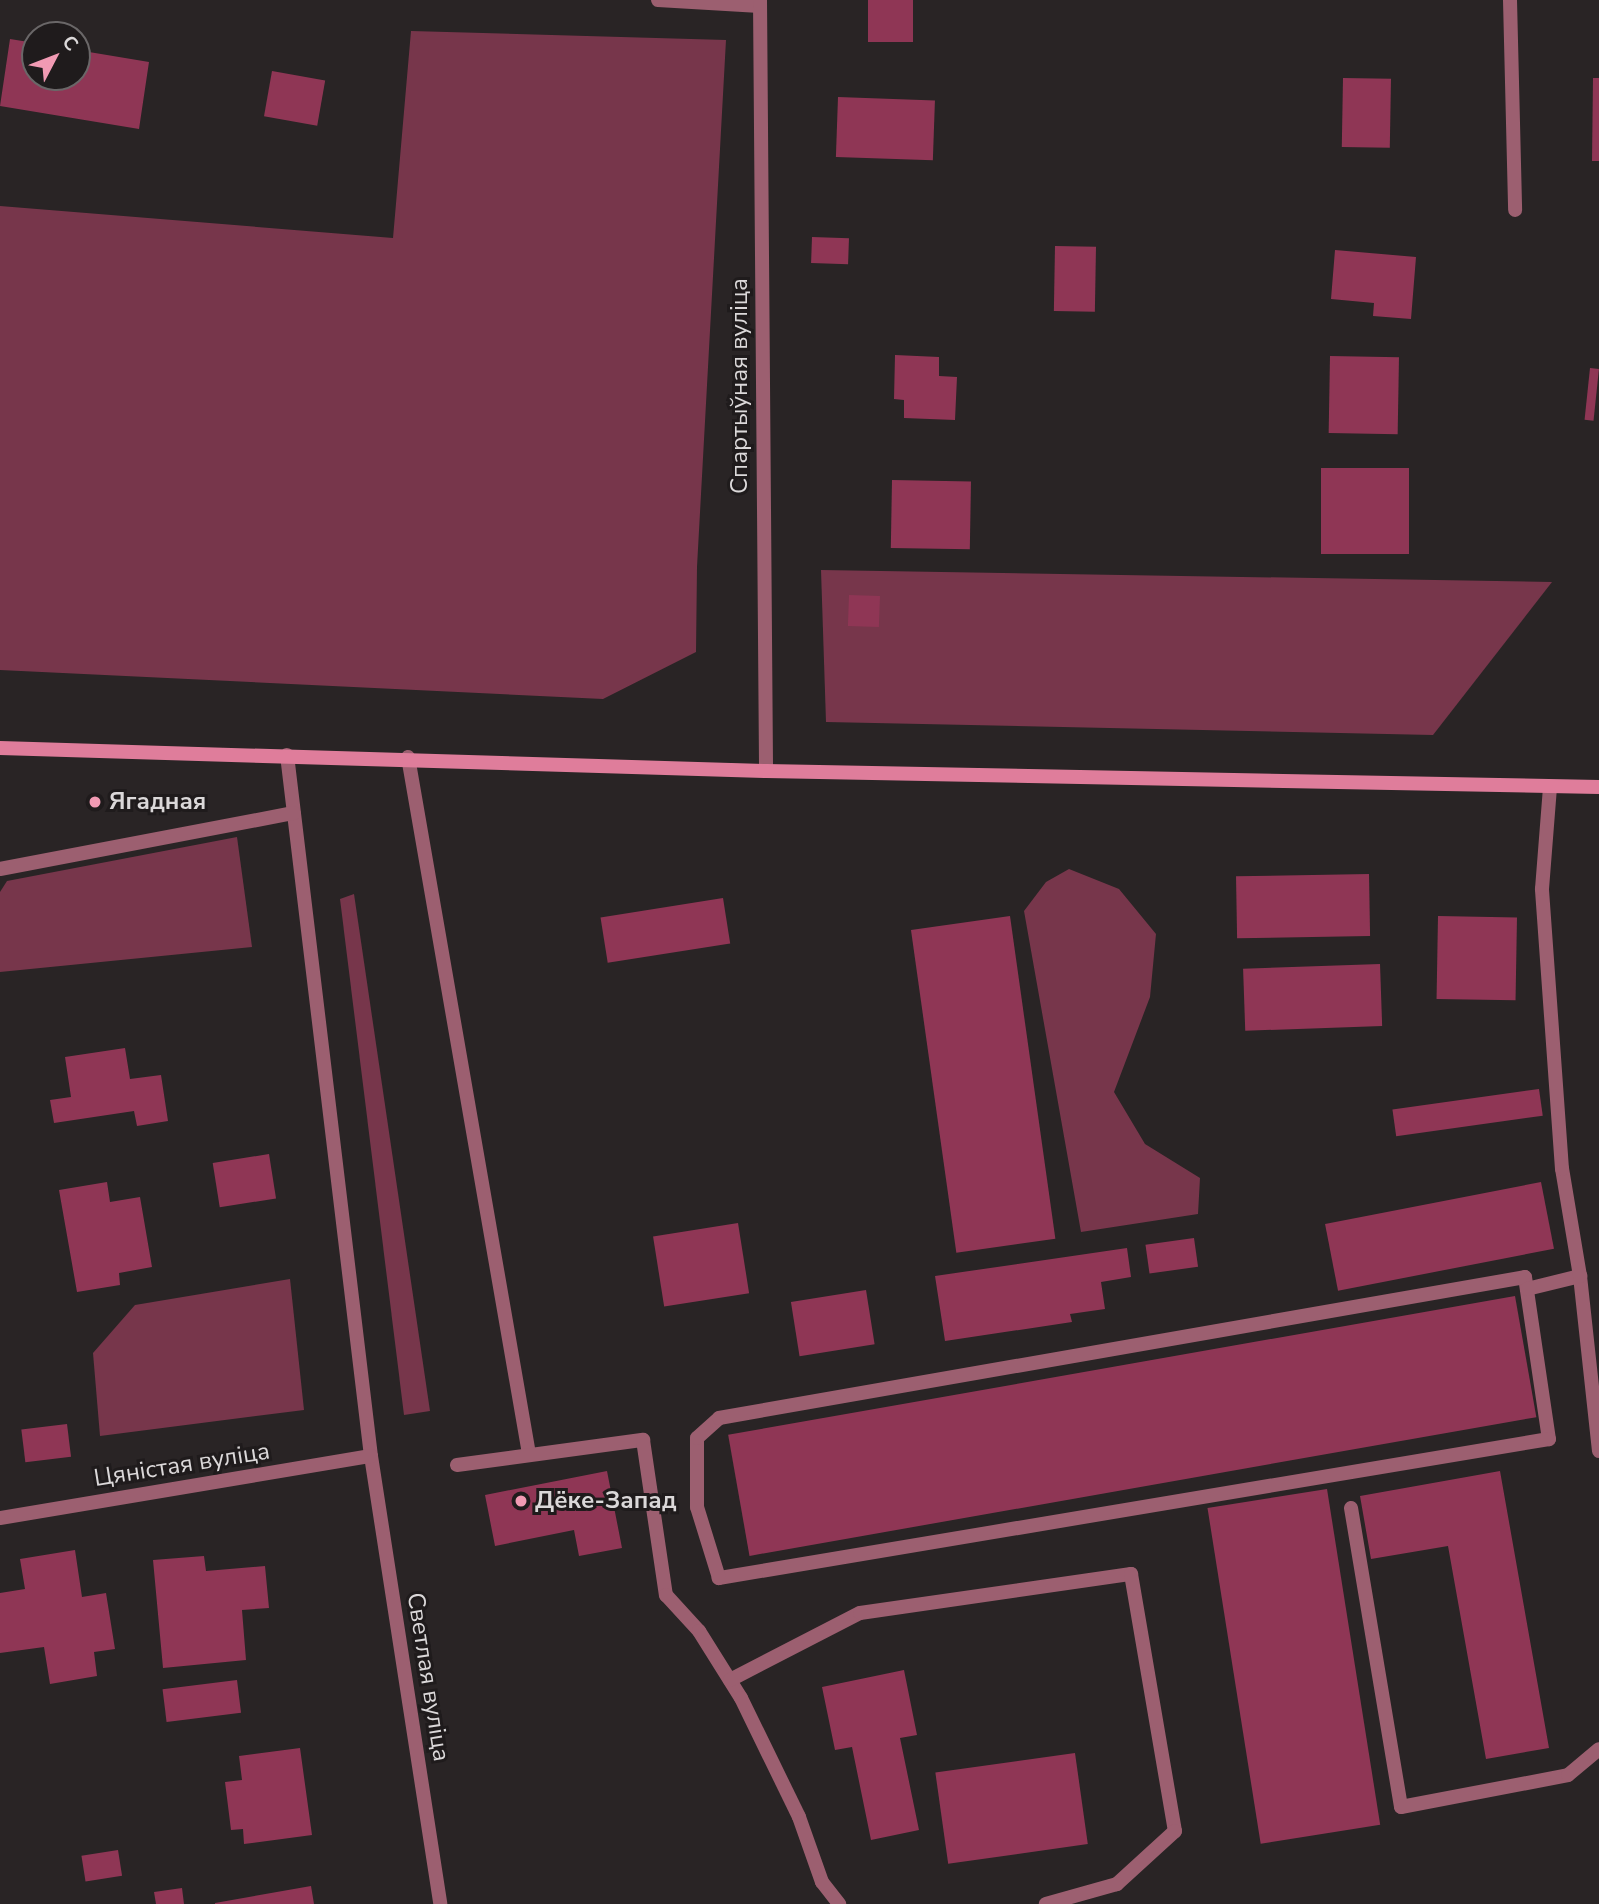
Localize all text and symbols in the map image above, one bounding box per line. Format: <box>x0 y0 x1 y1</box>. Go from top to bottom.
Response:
north arrow <box>21 21 91 91</box>
text: С <box>56 30 84 57</box>
street label: Спартыўная вуліца <box>726 278 754 494</box>
place label: Ягадная <box>109 788 206 816</box>
marker: Ягадная <box>87 794 103 810</box>
street label: Цяністая вуліца <box>92 1437 272 1493</box>
place label: Дёке-Запад <box>535 1487 677 1515</box>
marker: Дёке-Запад <box>513 1493 529 1509</box>
street label: Светлая вуліца <box>400 1591 456 1763</box>

